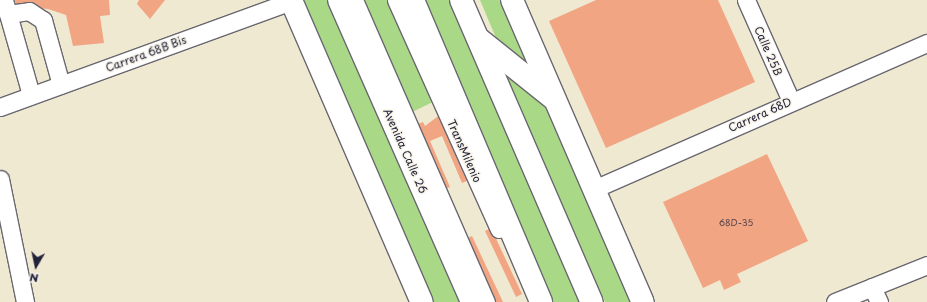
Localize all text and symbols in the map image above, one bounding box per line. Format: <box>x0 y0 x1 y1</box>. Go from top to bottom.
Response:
street label: Calle 25B <box>751 24 785 78</box>
street label: Carrera 68B Bis <box>103 33 189 75</box>
street label: Carrera 68D <box>726 95 794 135</box>
street label: Avenida Calle 26 <box>380 107 430 195</box>
street label: TransMilenio <box>444 117 484 185</box>
house number: 68D-35 <box>719 217 753 227</box>
north arrow <box>16 246 56 286</box>
text: N <box>28 269 40 287</box>

